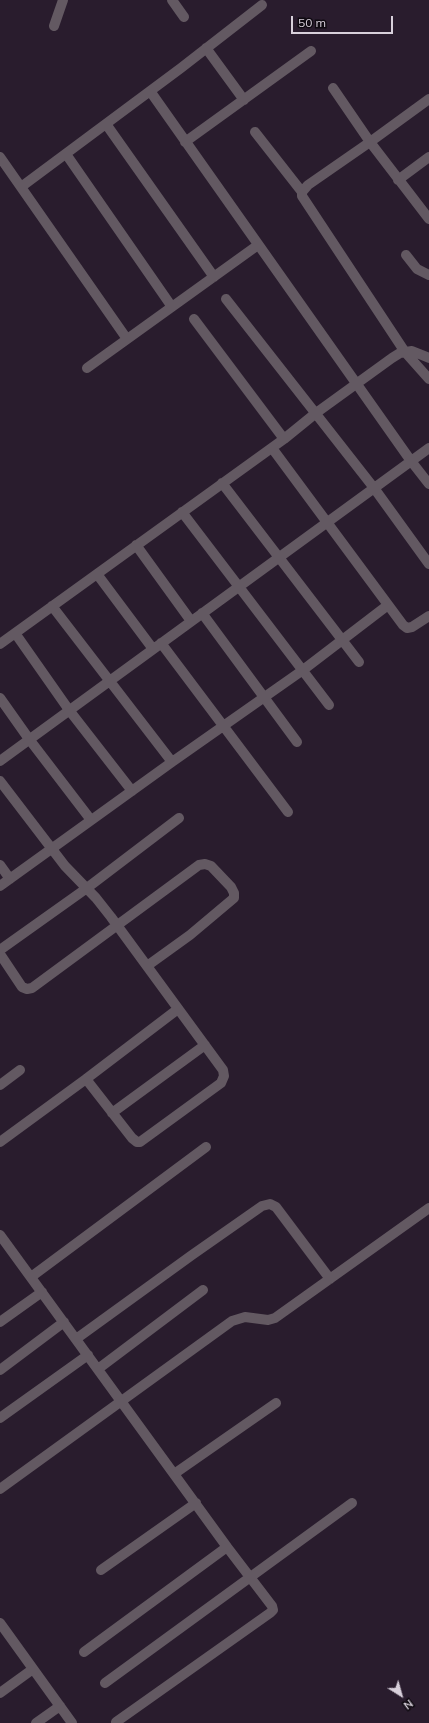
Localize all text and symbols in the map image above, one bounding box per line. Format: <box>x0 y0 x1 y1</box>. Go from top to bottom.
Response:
scale bar <box>293 8 395 34</box>
text: 50 m <box>298 15 326 30</box>
north arrow <box>381 1675 421 1715</box>
text: N <box>401 1696 416 1713</box>

